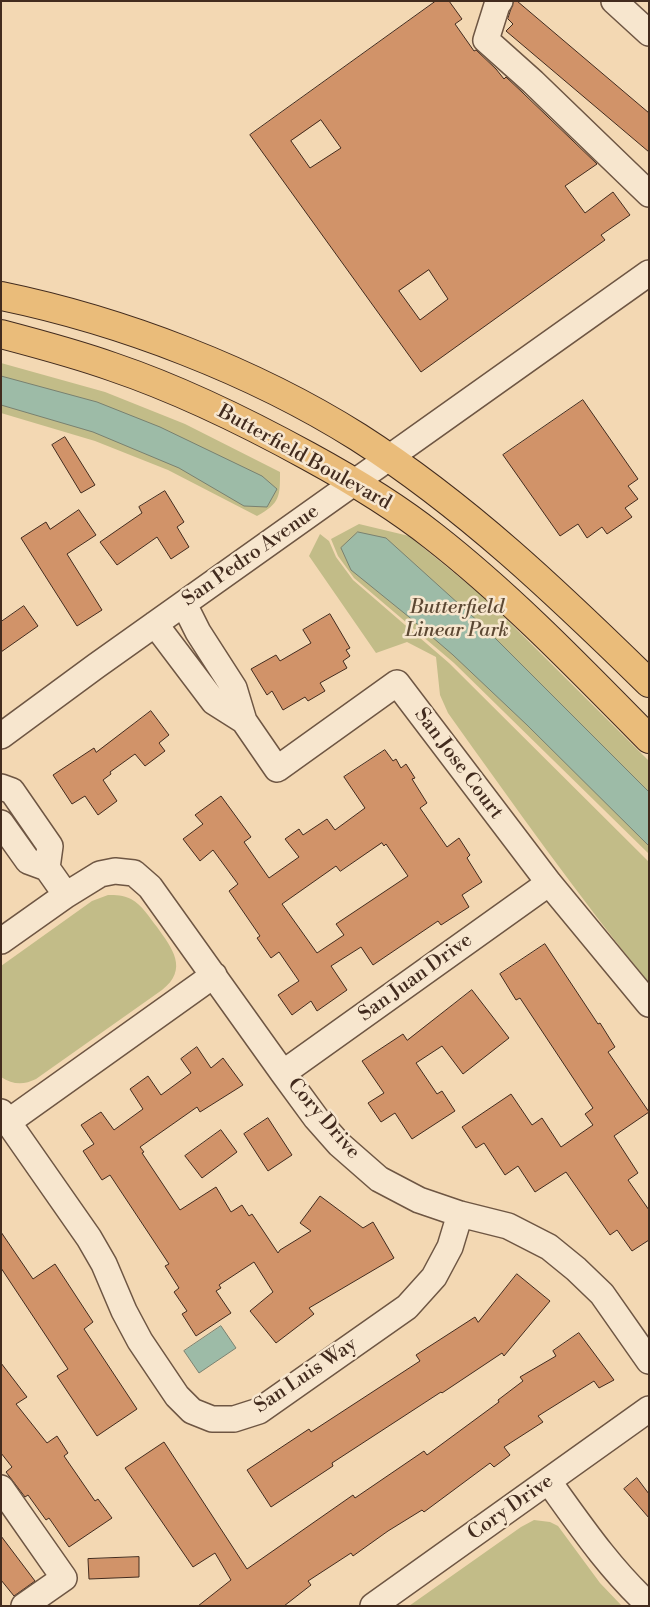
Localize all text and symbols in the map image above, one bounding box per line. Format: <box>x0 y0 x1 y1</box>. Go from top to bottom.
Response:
street label: Butterfield Boulevard <box>213 400 395 516</box>
street label: San Pedro Avenue <box>178 500 324 612</box>
park label: Butterfield Linear Park <box>405 596 509 643</box>
street label: San Jose Court <box>408 704 508 824</box>
street label: San Juan Drive <box>354 929 478 1027</box>
street label: Cory Drive <box>281 1074 365 1164</box>
street label: San Luis Way <box>250 1333 362 1419</box>
street label: Cory Drive <box>464 1470 558 1546</box>

